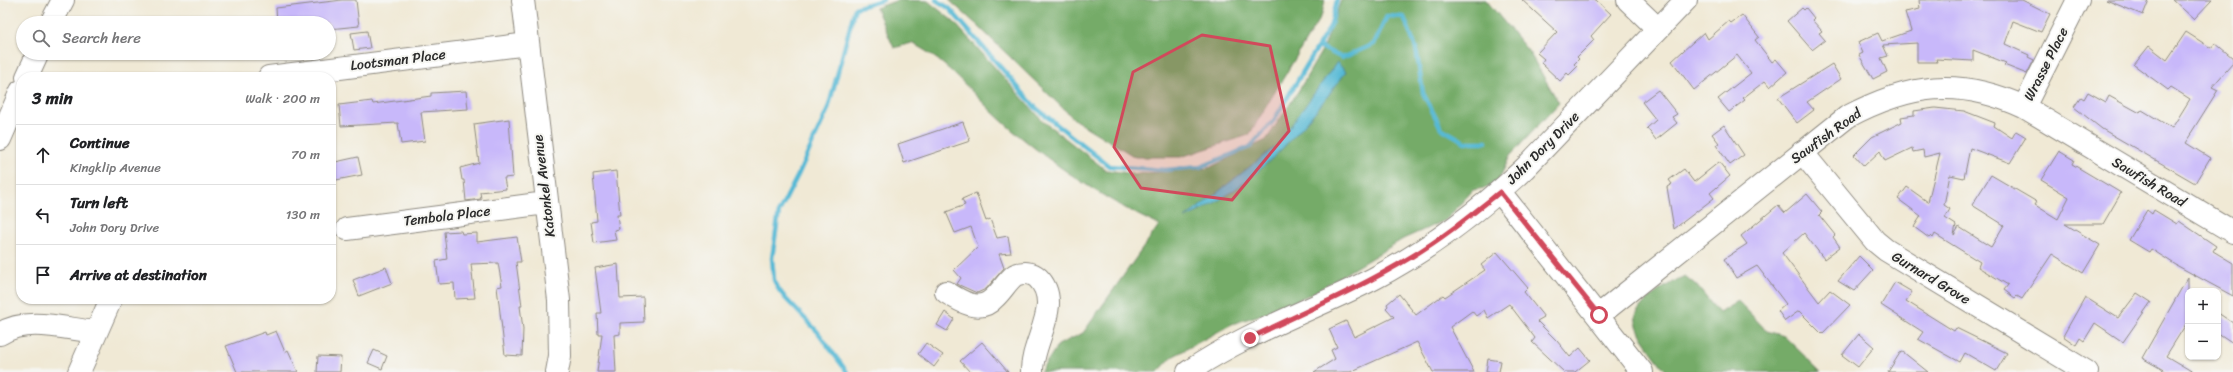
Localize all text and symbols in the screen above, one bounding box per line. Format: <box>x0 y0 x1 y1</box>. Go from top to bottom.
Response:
search box <box>16 16 336 60</box>
street label: Wrasse Place <box>2017 23 2075 105</box>
text: Search here <box>62 25 141 51</box>
icon: search <box>30 27 52 49</box>
street label: Lootsman Place <box>349 42 447 78</box>
text: 3 min <box>32 83 73 113</box>
text: Walk · 200 m <box>245 87 320 110</box>
street label: Sawfish Road <box>1785 100 1868 171</box>
street label: John Dory Drive <box>1500 105 1586 191</box>
text: Continue <box>70 130 130 156</box>
street label: Katonkel Avenue <box>525 133 563 239</box>
text: 70 m <box>291 143 320 166</box>
icon: ahead <box>32 144 54 166</box>
street label: Sawfish Road <box>2107 150 2193 215</box>
text: Kingklip Avenue <box>70 156 161 179</box>
text: Turn left <box>70 190 128 216</box>
street label: Tembola Place <box>402 198 492 234</box>
text: 130 m <box>286 203 320 226</box>
icon: left <box>32 204 54 226</box>
text: John Dory Drive <box>70 216 159 239</box>
street label: Gurnard Grove <box>1887 245 1975 311</box>
text: Arrive at destination <box>70 262 207 288</box>
icon: arrive <box>32 264 54 286</box>
map controls <box>2185 288 2221 360</box>
button: + <box>2185 288 2221 324</box>
route start <box>1590 306 1608 324</box>
button: − <box>2185 324 2221 360</box>
route end <box>1241 329 1259 347</box>

